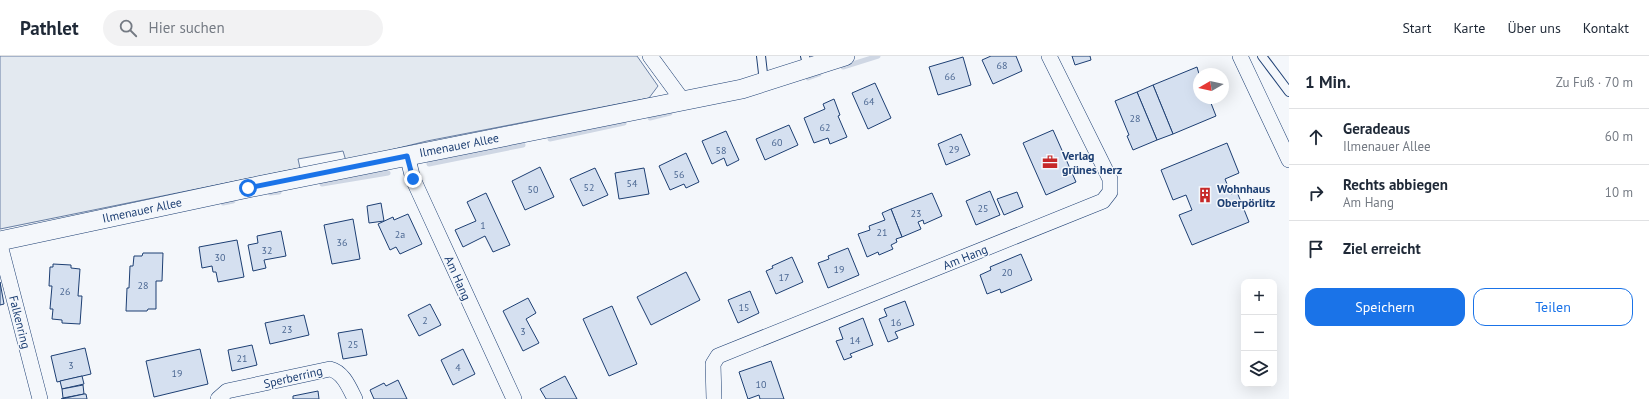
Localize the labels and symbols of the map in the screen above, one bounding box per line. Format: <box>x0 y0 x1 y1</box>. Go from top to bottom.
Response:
house number: 68 <box>997 59 1007 72</box>
north arrow <box>1193 68 1229 104</box>
house number: 66 <box>945 70 955 83</box>
house number: 64 <box>864 95 875 108</box>
house number: 28 <box>1130 112 1140 125</box>
house number: 62 <box>820 121 830 134</box>
street label: Ilmenauer Allee <box>418 130 500 160</box>
house number: 60 <box>772 136 783 149</box>
house number: 29 <box>949 143 959 156</box>
house number: 58 <box>716 144 726 157</box>
place label: Verlag grünes herz <box>1061 148 1123 177</box>
office icon: Verlag grünes herz <box>1041 153 1059 171</box>
house number: 56 <box>674 168 684 181</box>
route end <box>404 170 422 188</box>
house number: 54 <box>627 177 638 190</box>
route start <box>239 179 257 197</box>
house number: 52 <box>584 181 594 194</box>
place label: Wohnhaus Oberpörlitz <box>1217 181 1276 210</box>
house number: 50 <box>528 183 539 196</box>
building icon: Wohnhaus Oberpörlitz <box>1196 186 1214 204</box>
street label: Ilmenauer Allee <box>101 194 183 226</box>
house number: 25 <box>978 202 988 215</box>
house number: 23 <box>911 207 921 220</box>
house number: 1 <box>480 219 486 232</box>
house number: 21 <box>877 226 887 239</box>
house number: 2a <box>395 228 405 241</box>
house number: 36 <box>337 236 347 249</box>
street label: Am Hang <box>940 241 990 273</box>
house number: 32 <box>262 244 272 257</box>
house number: 30 <box>215 251 226 264</box>
street label: Am Hang <box>442 253 474 303</box>
house number: 19 <box>834 263 844 276</box>
house number: 20 <box>1002 266 1013 279</box>
house number: 17 <box>779 271 789 284</box>
house number: 28 <box>138 279 148 292</box>
house number: 26 <box>60 285 70 298</box>
street label: Falkenring <box>6 294 34 350</box>
house number: 15 <box>739 301 749 314</box>
house number: 2 <box>422 314 428 327</box>
house number: 16 <box>891 316 901 329</box>
house number: 23 <box>282 323 292 336</box>
house number: 3 <box>520 325 526 338</box>
house number: 14 <box>850 334 861 347</box>
house number: 25 <box>348 338 358 351</box>
house number: 21 <box>237 352 247 365</box>
house number: 3 <box>68 359 74 372</box>
house number: 4 <box>455 361 461 374</box>
street label: Sperberring <box>262 363 324 391</box>
house number: 19 <box>172 367 182 380</box>
house number: 10 <box>756 378 767 391</box>

